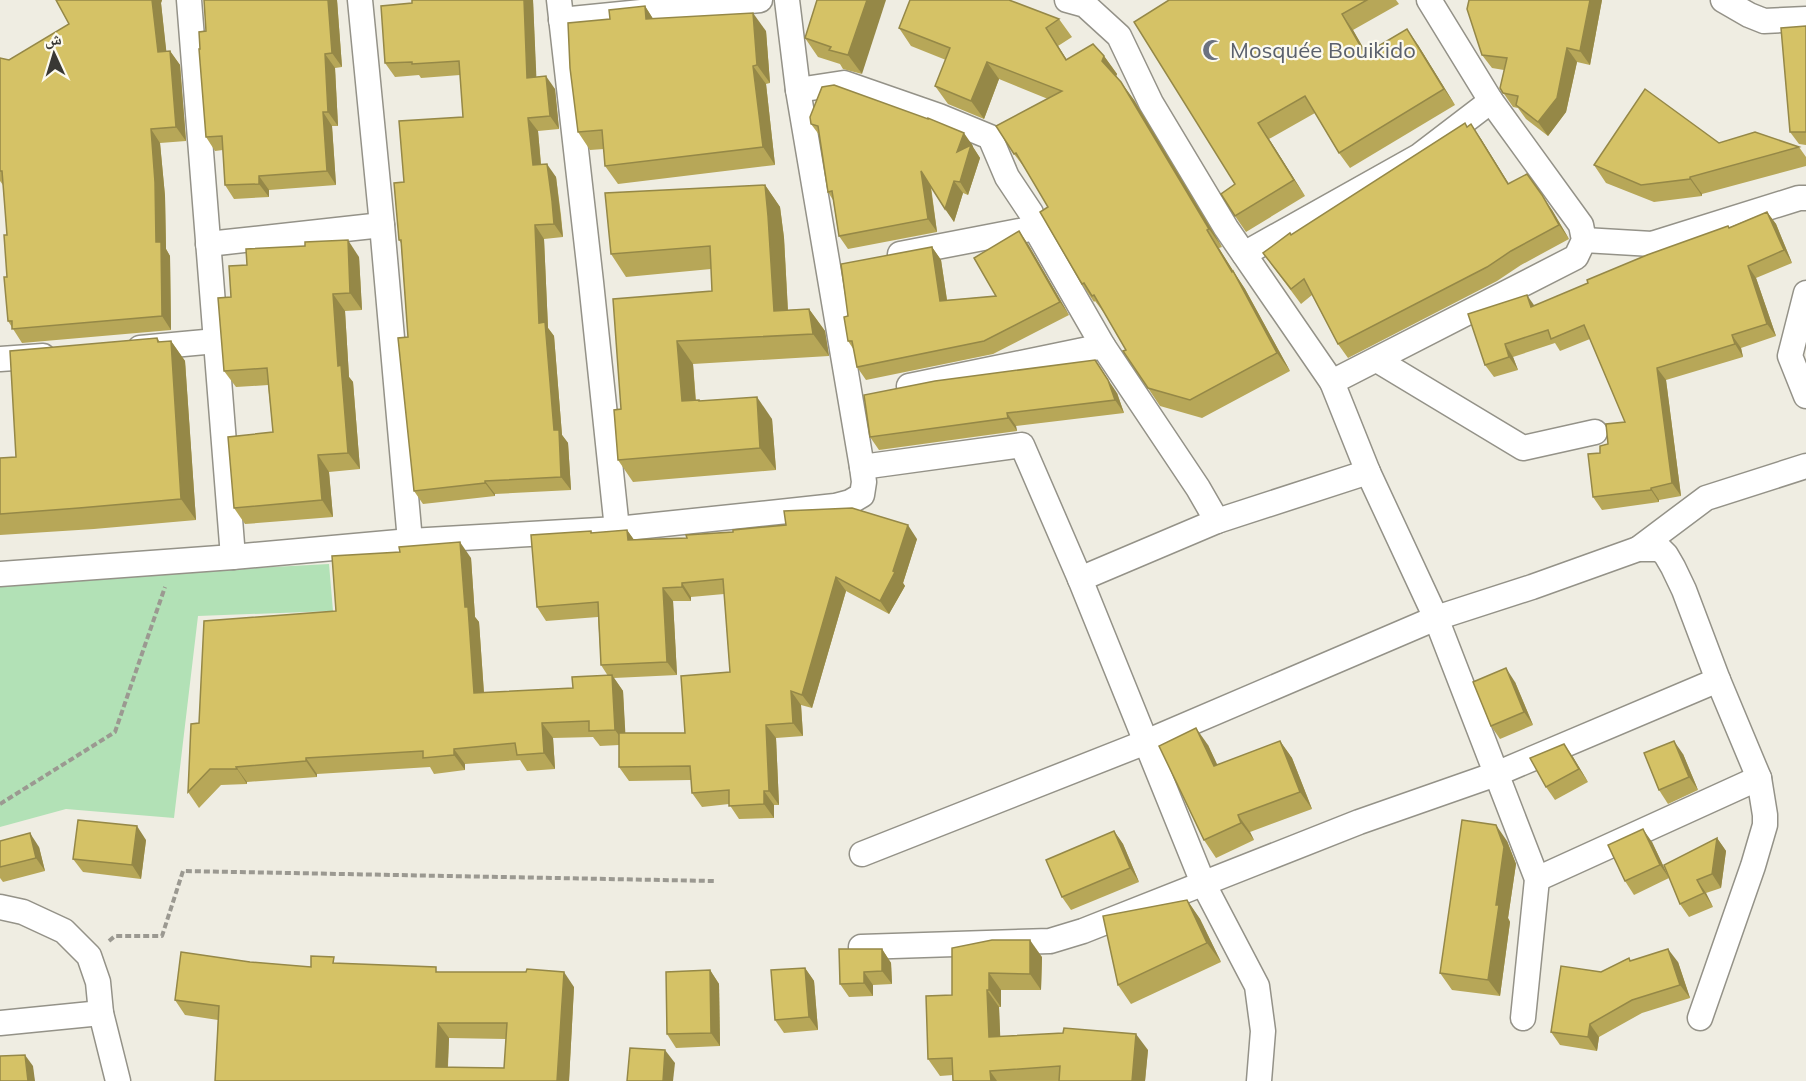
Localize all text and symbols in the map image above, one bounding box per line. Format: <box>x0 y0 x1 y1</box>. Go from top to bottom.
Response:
north arrow <box>24 24 84 84</box>
text: ش <box>44 28 62 50</box>
place label: Mosquée Bouikido <box>1230 36 1416 64</box>
mosque icon: Mosquée Bouikido <box>1201 38 1225 62</box>

